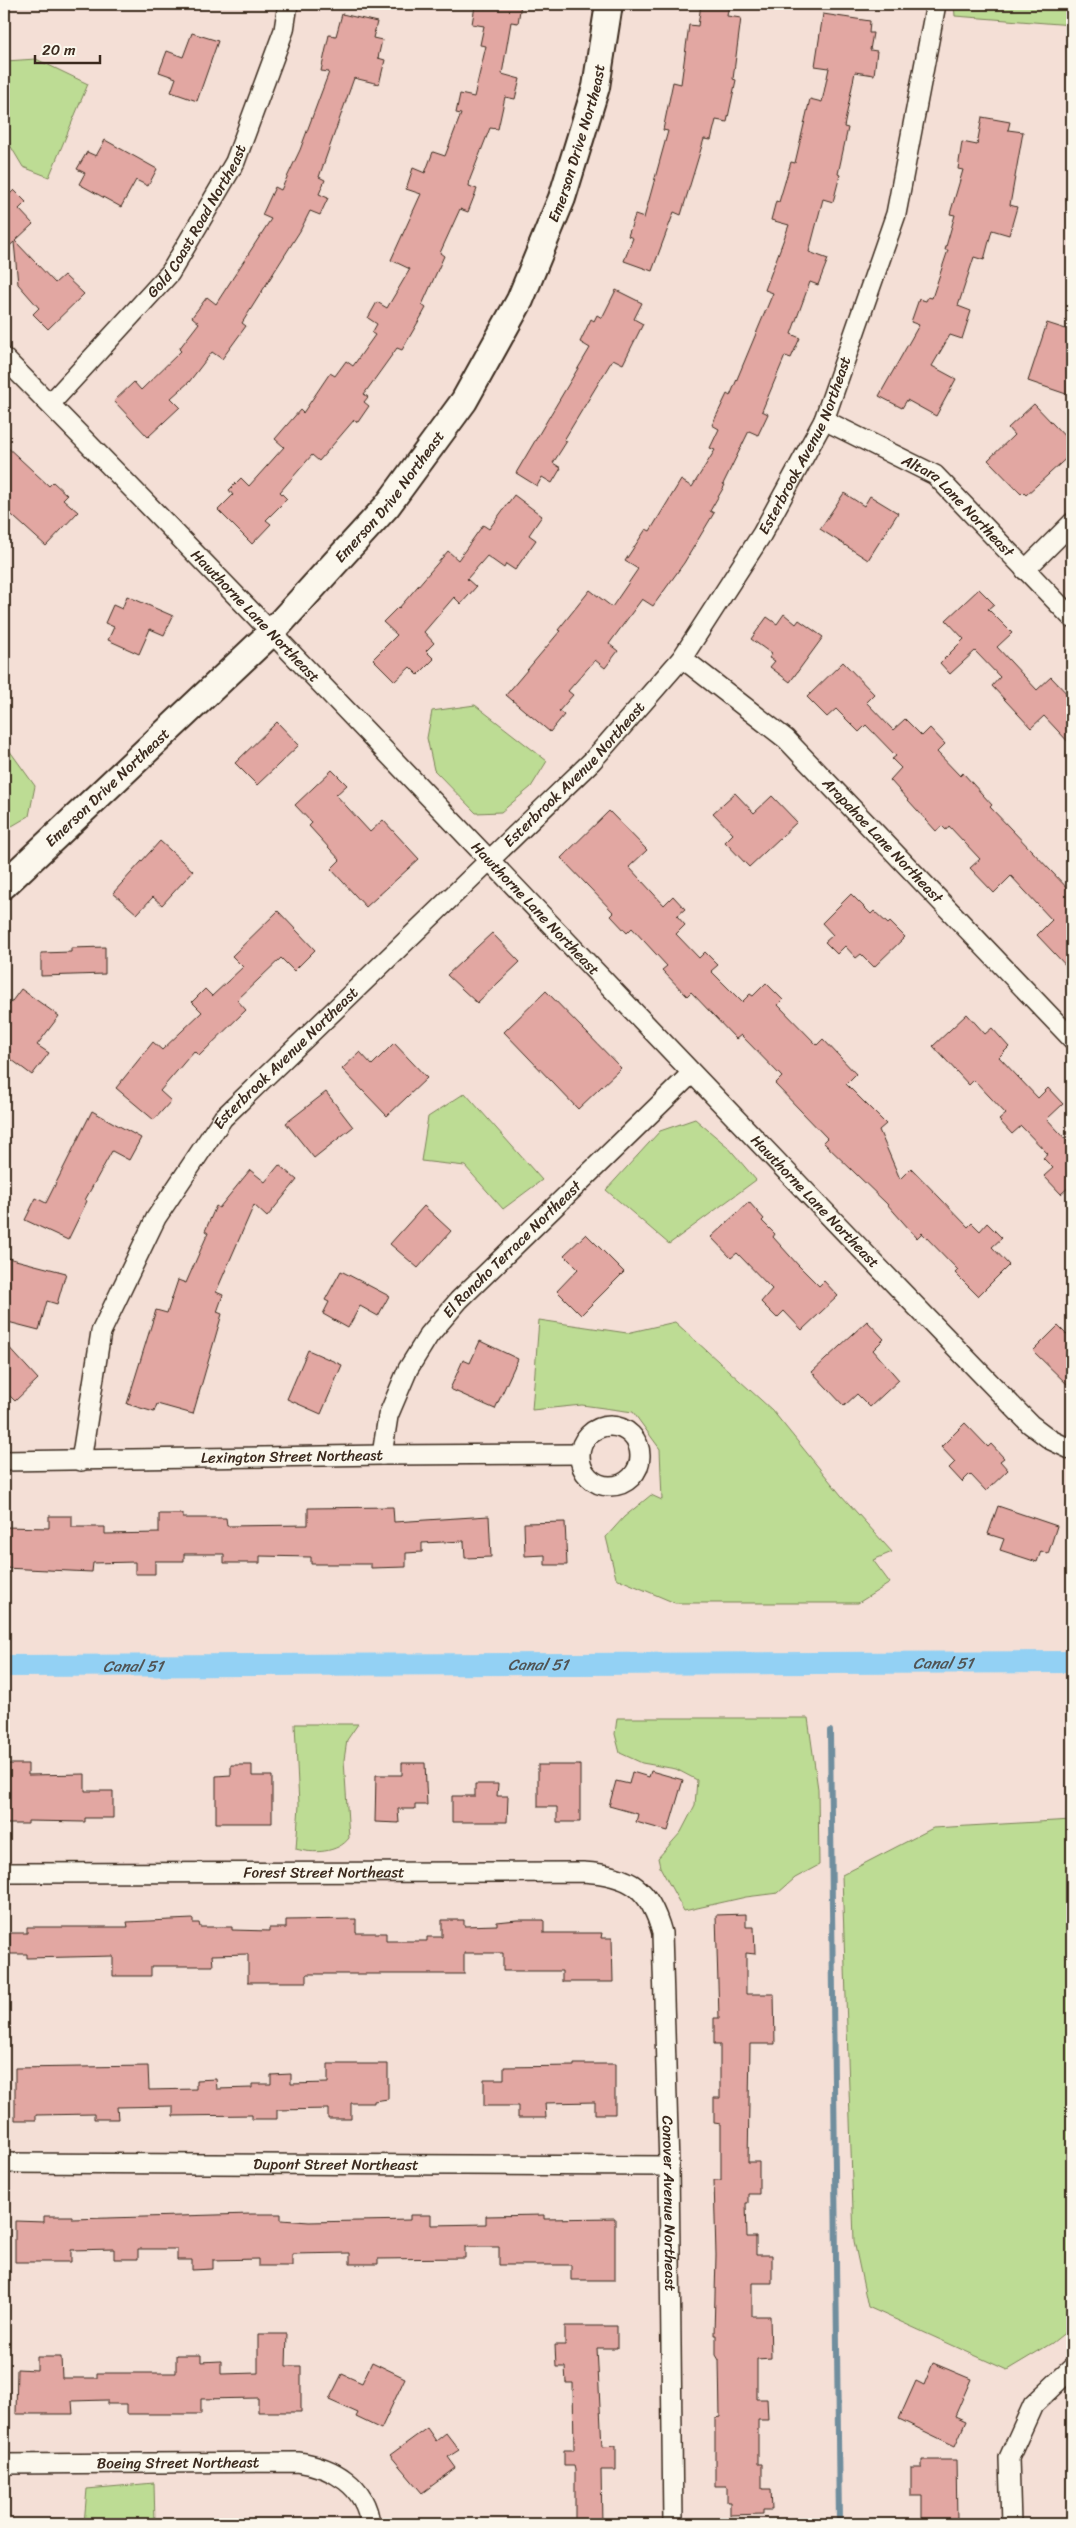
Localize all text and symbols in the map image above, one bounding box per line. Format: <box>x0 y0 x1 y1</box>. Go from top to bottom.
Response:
scale bar <box>35 32 100 64</box>
text: 20 m <box>42 37 76 63</box>
street label: Emerson Drive Northeast <box>540 62 612 226</box>
street label: Gold Coast Road Northeast <box>140 140 254 304</box>
street label: Esterbrook Avenue Northeast <box>751 352 858 539</box>
street label: Emerson Drive Northeast <box>328 425 452 569</box>
street label: Altara Lane Northeast <box>896 447 1021 564</box>
street label: Hawthorne Lane Northeast <box>184 543 327 689</box>
street label: Esterbrook Avenue Northeast <box>497 695 652 854</box>
street label: Emerson Drive Northeast <box>39 721 176 853</box>
street label: Arapahoe Lane Northeast <box>815 771 950 910</box>
street label: Hawthorne Lane Northeast <box>465 835 606 982</box>
street label: Esterbrook Avenue Northeast <box>206 980 365 1135</box>
street label: Hawthorne Lane Northeast <box>744 1128 886 1275</box>
street label: El Rancho Terrace Northeast <box>436 1173 588 1324</box>
street label: Lexington Street Northeast <box>201 1442 384 1471</box>
water label: Canal 51 <box>913 1648 975 1678</box>
water label: Canal 51 <box>508 1650 570 1679</box>
water label: Canal 51 <box>103 1651 165 1681</box>
street label: Forest Street Northeast <box>243 1859 405 1886</box>
street label: Conover Avenue Northeast <box>654 2115 683 2292</box>
street label: Dupont Street Northeast <box>253 2151 419 2178</box>
street label: Boeing Street Northeast <box>97 2449 260 2476</box>

